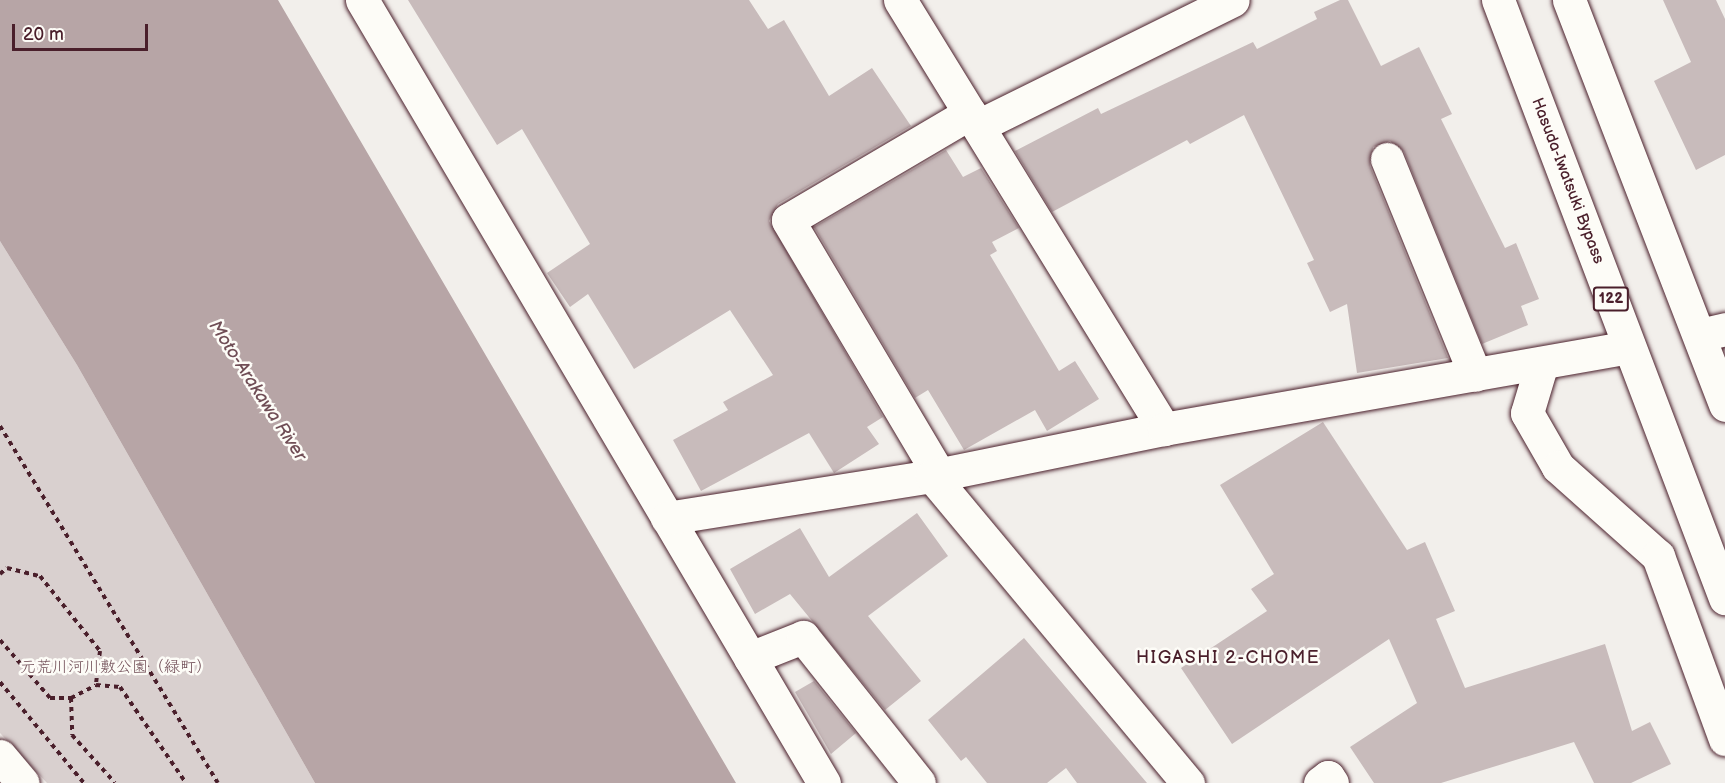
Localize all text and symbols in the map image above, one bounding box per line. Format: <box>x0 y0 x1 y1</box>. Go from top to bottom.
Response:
scale bar <box>15 12 152 50</box>
text: 20 m <box>23 24 64 45</box>
street label: Hasuda-Iwatsuki Bypass <box>1526 95 1608 267</box>
road number: 122 <box>1592 287 1630 311</box>
water label: Moto-Arakawa River <box>204 317 310 465</box>
district label: HIGASHI 2-CHOME <box>1136 647 1320 669</box>
park label: 元荒川河川敷公園（緑町） <box>20 658 212 678</box>

